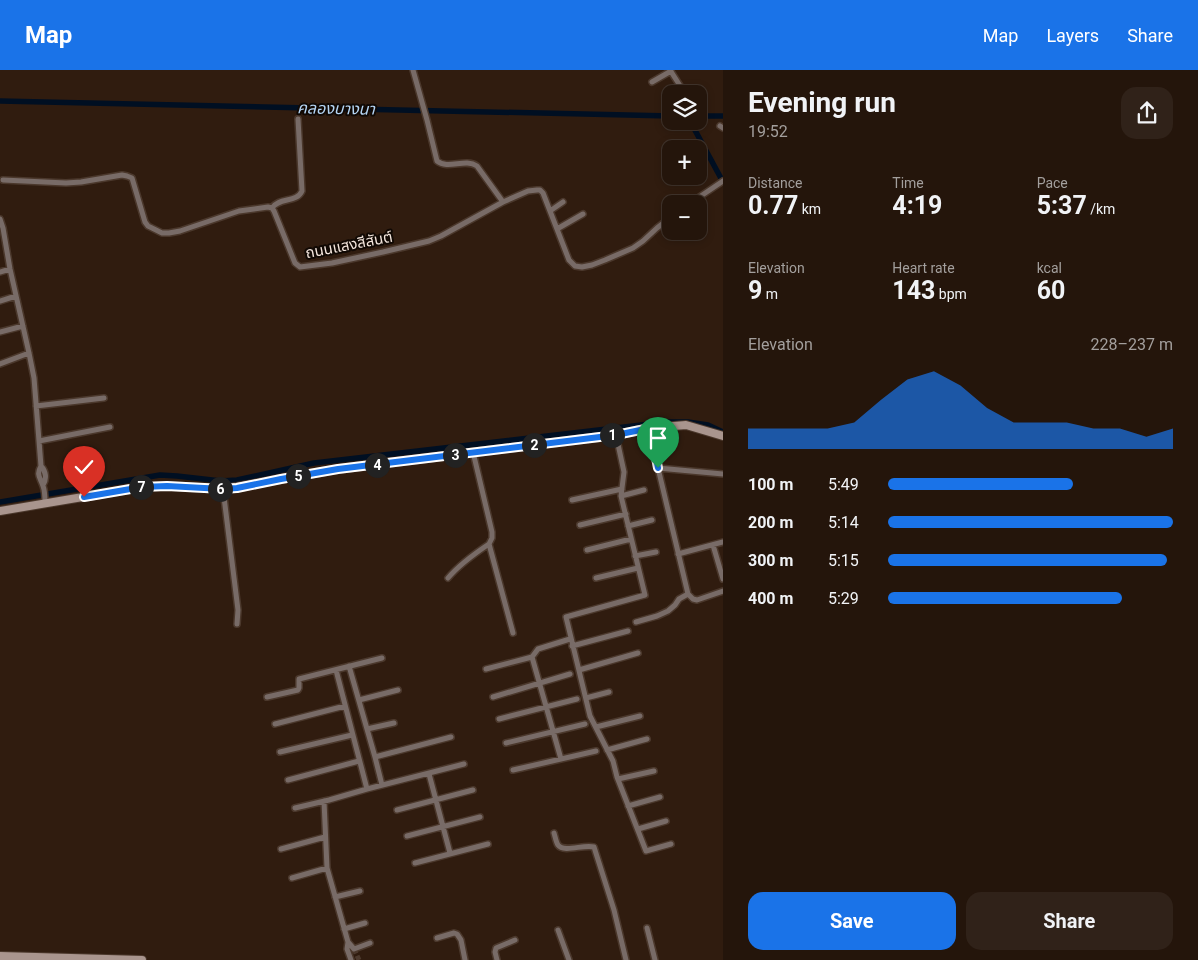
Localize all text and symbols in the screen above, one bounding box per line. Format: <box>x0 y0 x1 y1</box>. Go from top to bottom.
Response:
text: Map <box>25 21 72 49</box>
text: Map <box>983 25 1018 46</box>
text: Layers <box>1046 25 1099 46</box>
text: Share <box>1127 25 1173 46</box>
map controls <box>662 85 707 240</box>
button: layers <box>662 85 707 130</box>
text: Evening run <box>748 86 896 119</box>
button: share <box>1121 87 1173 139</box>
water label: คลองบางนา <box>297 98 377 119</box>
text: 19:52 <box>748 122 788 141</box>
button: + <box>662 140 707 185</box>
text: Distance <box>748 175 803 191</box>
text: Time <box>892 175 924 191</box>
text: Pace <box>1037 175 1068 191</box>
text: 0.77 <box>748 191 798 220</box>
text: 4:19 <box>892 191 942 220</box>
text: 5:37 <box>1037 191 1087 220</box>
button: − <box>662 195 707 240</box>
text: km <box>798 201 821 217</box>
text: /km <box>1087 201 1115 217</box>
street label: ถนนแสงสีสันต์ <box>304 228 394 262</box>
text: Elevation <box>748 260 805 276</box>
text: Heart rate <box>892 260 955 276</box>
text: kcal <box>1037 260 1062 276</box>
text: 9 <box>748 276 762 305</box>
text: 143 <box>892 276 935 305</box>
text: 60 <box>1037 276 1065 305</box>
text: m <box>762 286 778 302</box>
text: bpm <box>935 286 967 302</box>
text: Elevation <box>748 335 813 354</box>
text: 228–237 m <box>1091 335 1173 354</box>
pin <box>637 417 679 468</box>
pin: 1 <box>600 422 624 448</box>
icon: arrive <box>644 424 672 452</box>
text: 1 <box>608 427 617 443</box>
pin: 2 <box>522 432 546 458</box>
text: 2 <box>530 437 539 453</box>
pin: 3 <box>442 442 468 468</box>
pin <box>63 446 105 497</box>
text: 3 <box>451 447 460 463</box>
pin: 4 <box>364 452 390 478</box>
icon: check <box>70 453 98 481</box>
text: 4 <box>373 457 382 473</box>
pin: 5 <box>286 464 310 488</box>
text: 5 <box>294 468 303 484</box>
pin: 7 <box>128 474 154 500</box>
text: 100 m <box>748 475 793 494</box>
text: 5:49 <box>828 475 859 494</box>
pin: 6 <box>208 476 232 502</box>
text: 7 <box>137 479 146 495</box>
text: 6 <box>216 481 225 497</box>
text: 200 m <box>748 513 793 532</box>
text: 5:14 <box>828 513 859 532</box>
text: 300 m <box>748 551 793 570</box>
text: 5:15 <box>828 551 859 570</box>
text: 400 m <box>748 589 793 608</box>
text: 5:29 <box>828 589 859 608</box>
button: Save <box>748 892 956 950</box>
button: Share <box>966 892 1173 950</box>

